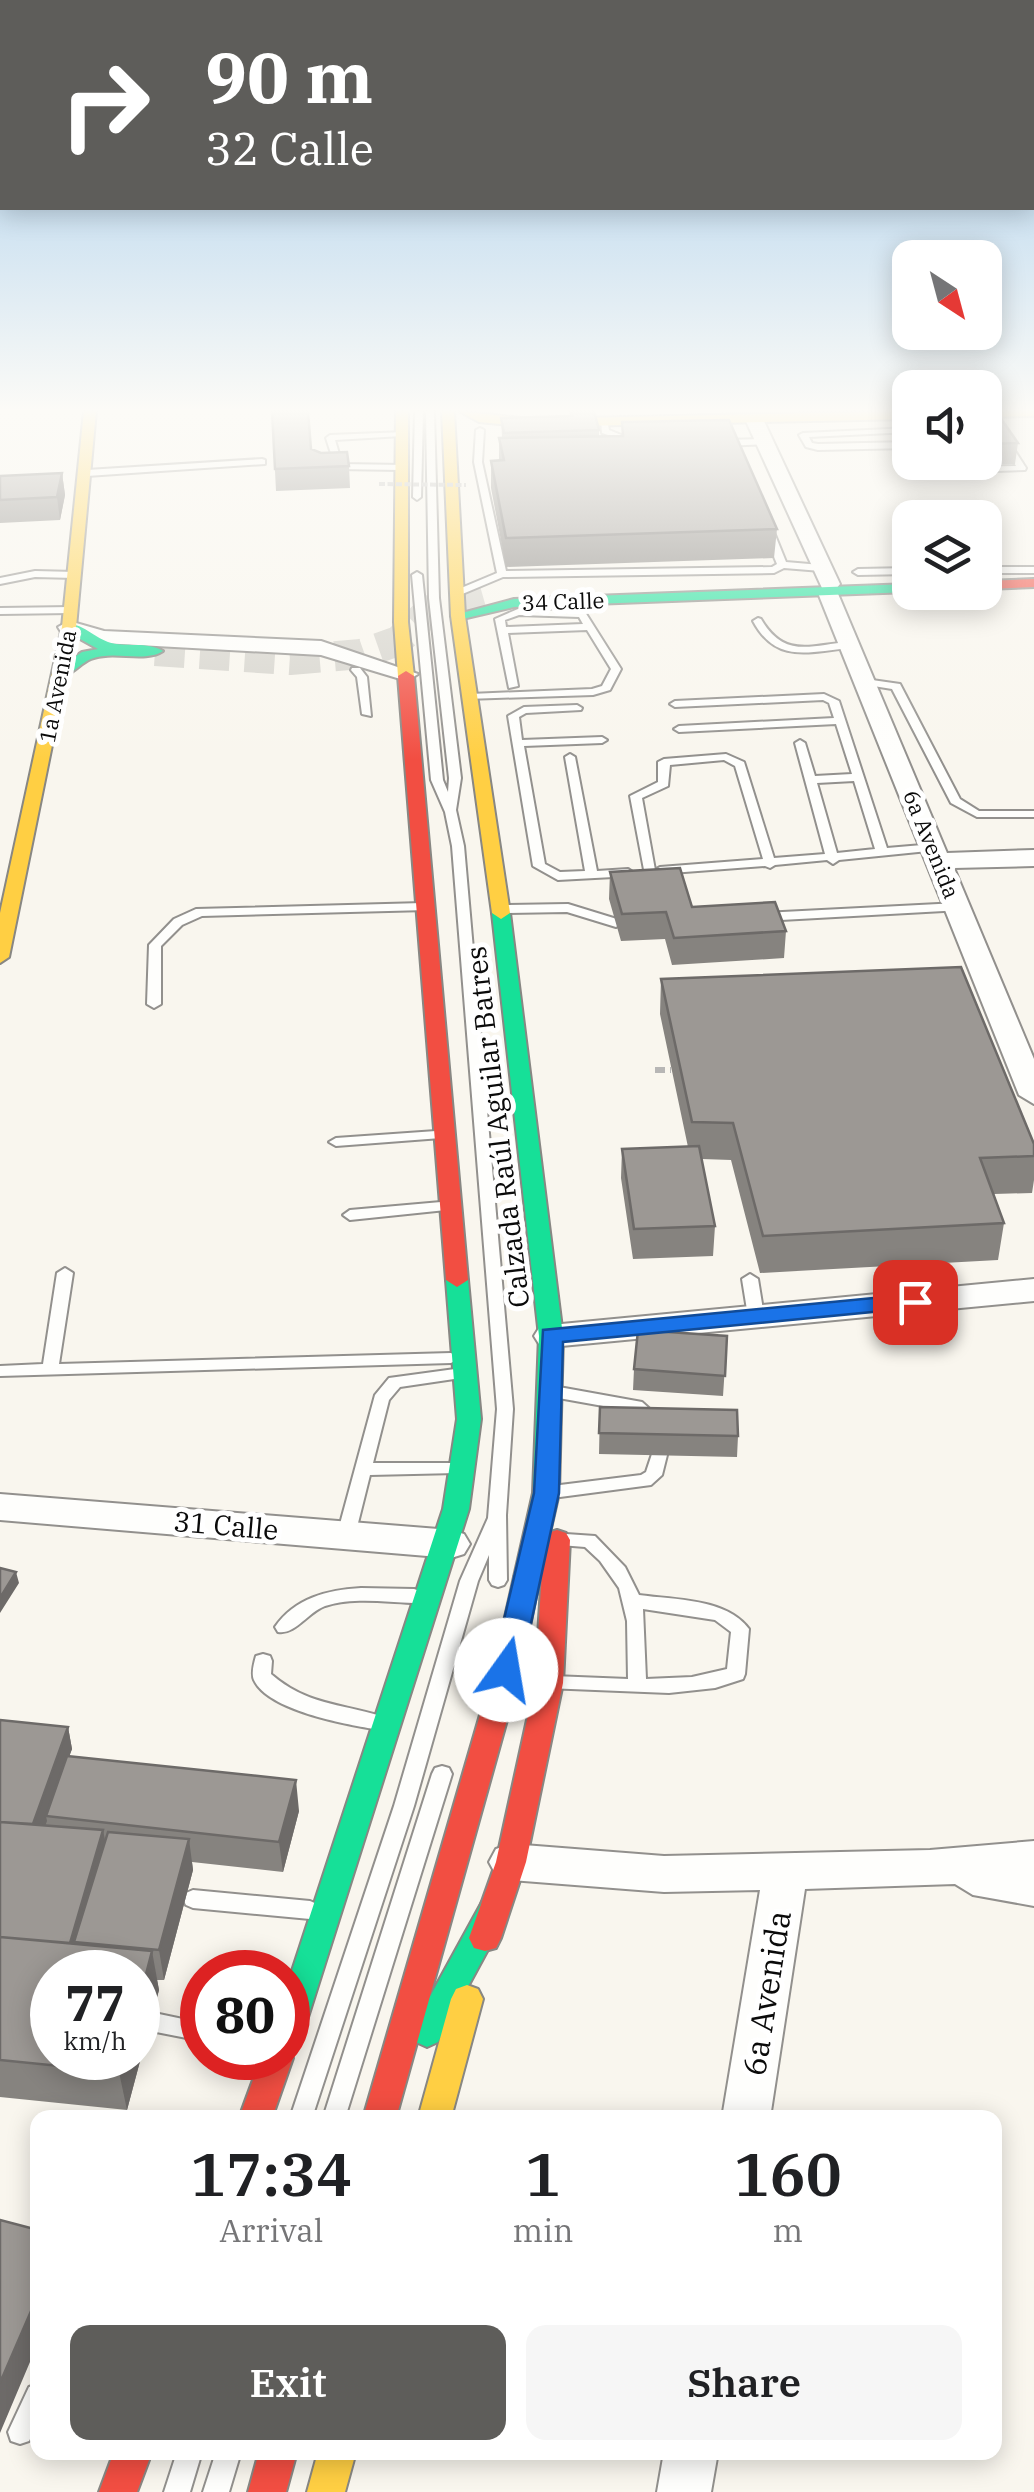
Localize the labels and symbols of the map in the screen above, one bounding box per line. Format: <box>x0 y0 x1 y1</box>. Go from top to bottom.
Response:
north arrow <box>892 240 1002 350</box>
street label: 34 Calle <box>521 585 605 617</box>
street label: 1a Avenida <box>32 627 82 745</box>
street label: 6a Avenida <box>897 785 967 903</box>
street label: Calzada Raúl Aguilar Batres <box>456 944 538 1310</box>
pin <box>873 1260 958 1345</box>
street label: 31 Calle <box>172 1502 280 1548</box>
position arrow <box>454 1618 558 1722</box>
street label: 6a Avenida <box>732 1907 800 2079</box>
speed limit sign: 80 <box>180 1950 310 2080</box>

